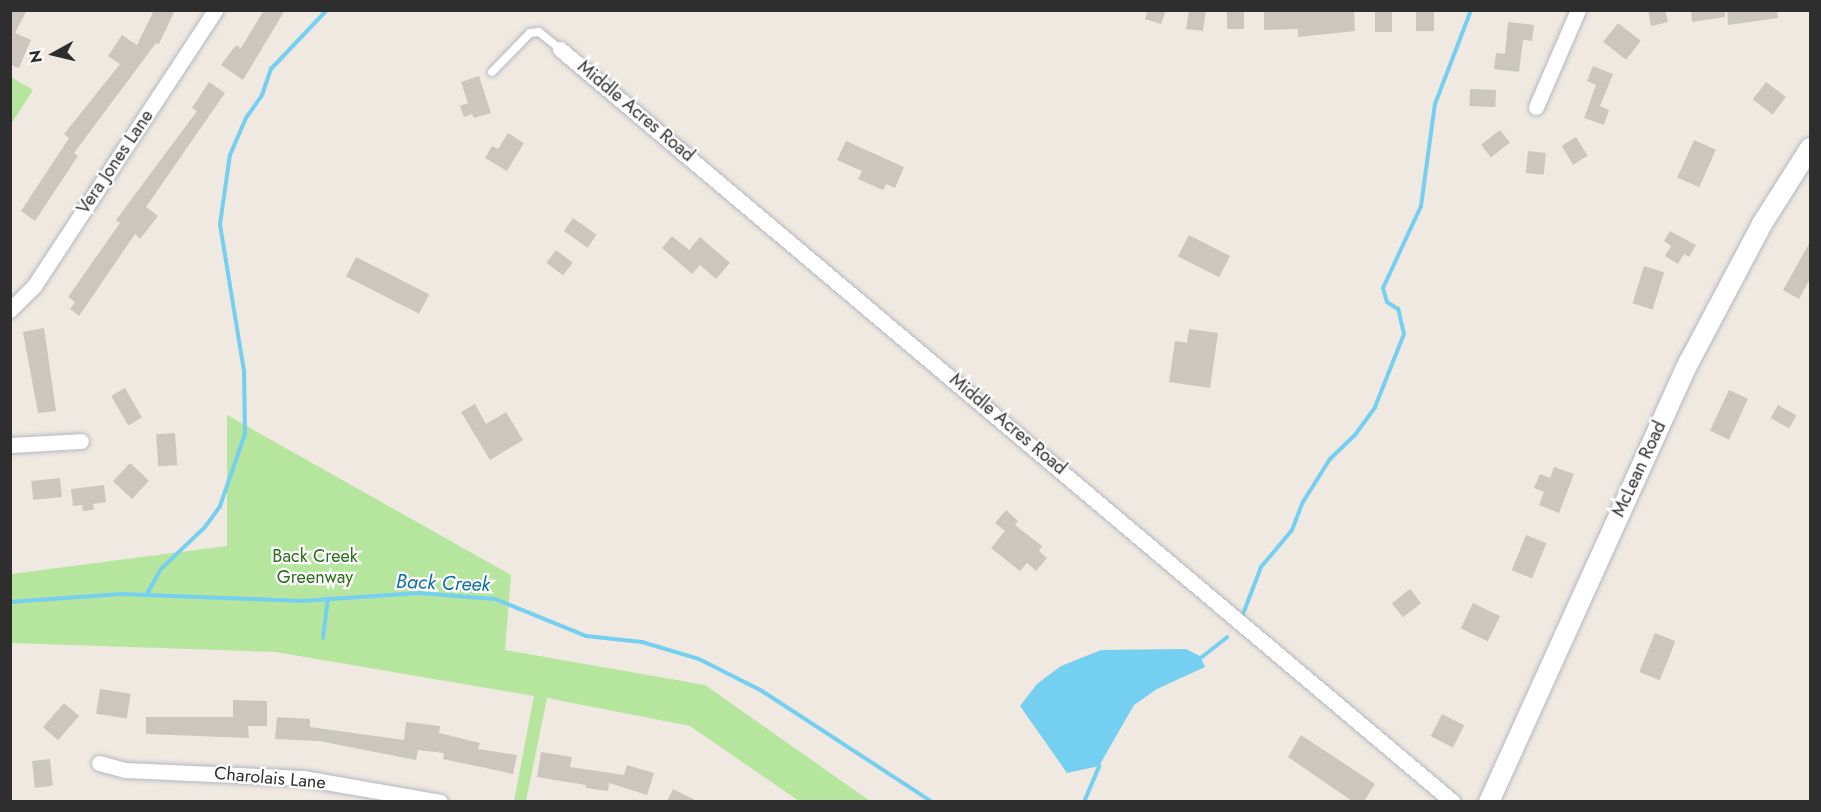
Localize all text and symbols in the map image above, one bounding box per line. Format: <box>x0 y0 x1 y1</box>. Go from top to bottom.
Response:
north arrow <box>24 24 84 84</box>
text: N <box>23 49 48 64</box>
street label: Middle Acres Road <box>573 56 699 166</box>
street label: Vera Jones Lane <box>72 106 158 218</box>
street label: Middle Acres Road <box>945 369 1071 479</box>
street label: McLean Road <box>1607 418 1671 520</box>
park label: Back Creek Greenway <box>272 546 358 588</box>
water label: Back Creek <box>396 569 490 597</box>
street label: Charolais Lane <box>213 762 327 794</box>

